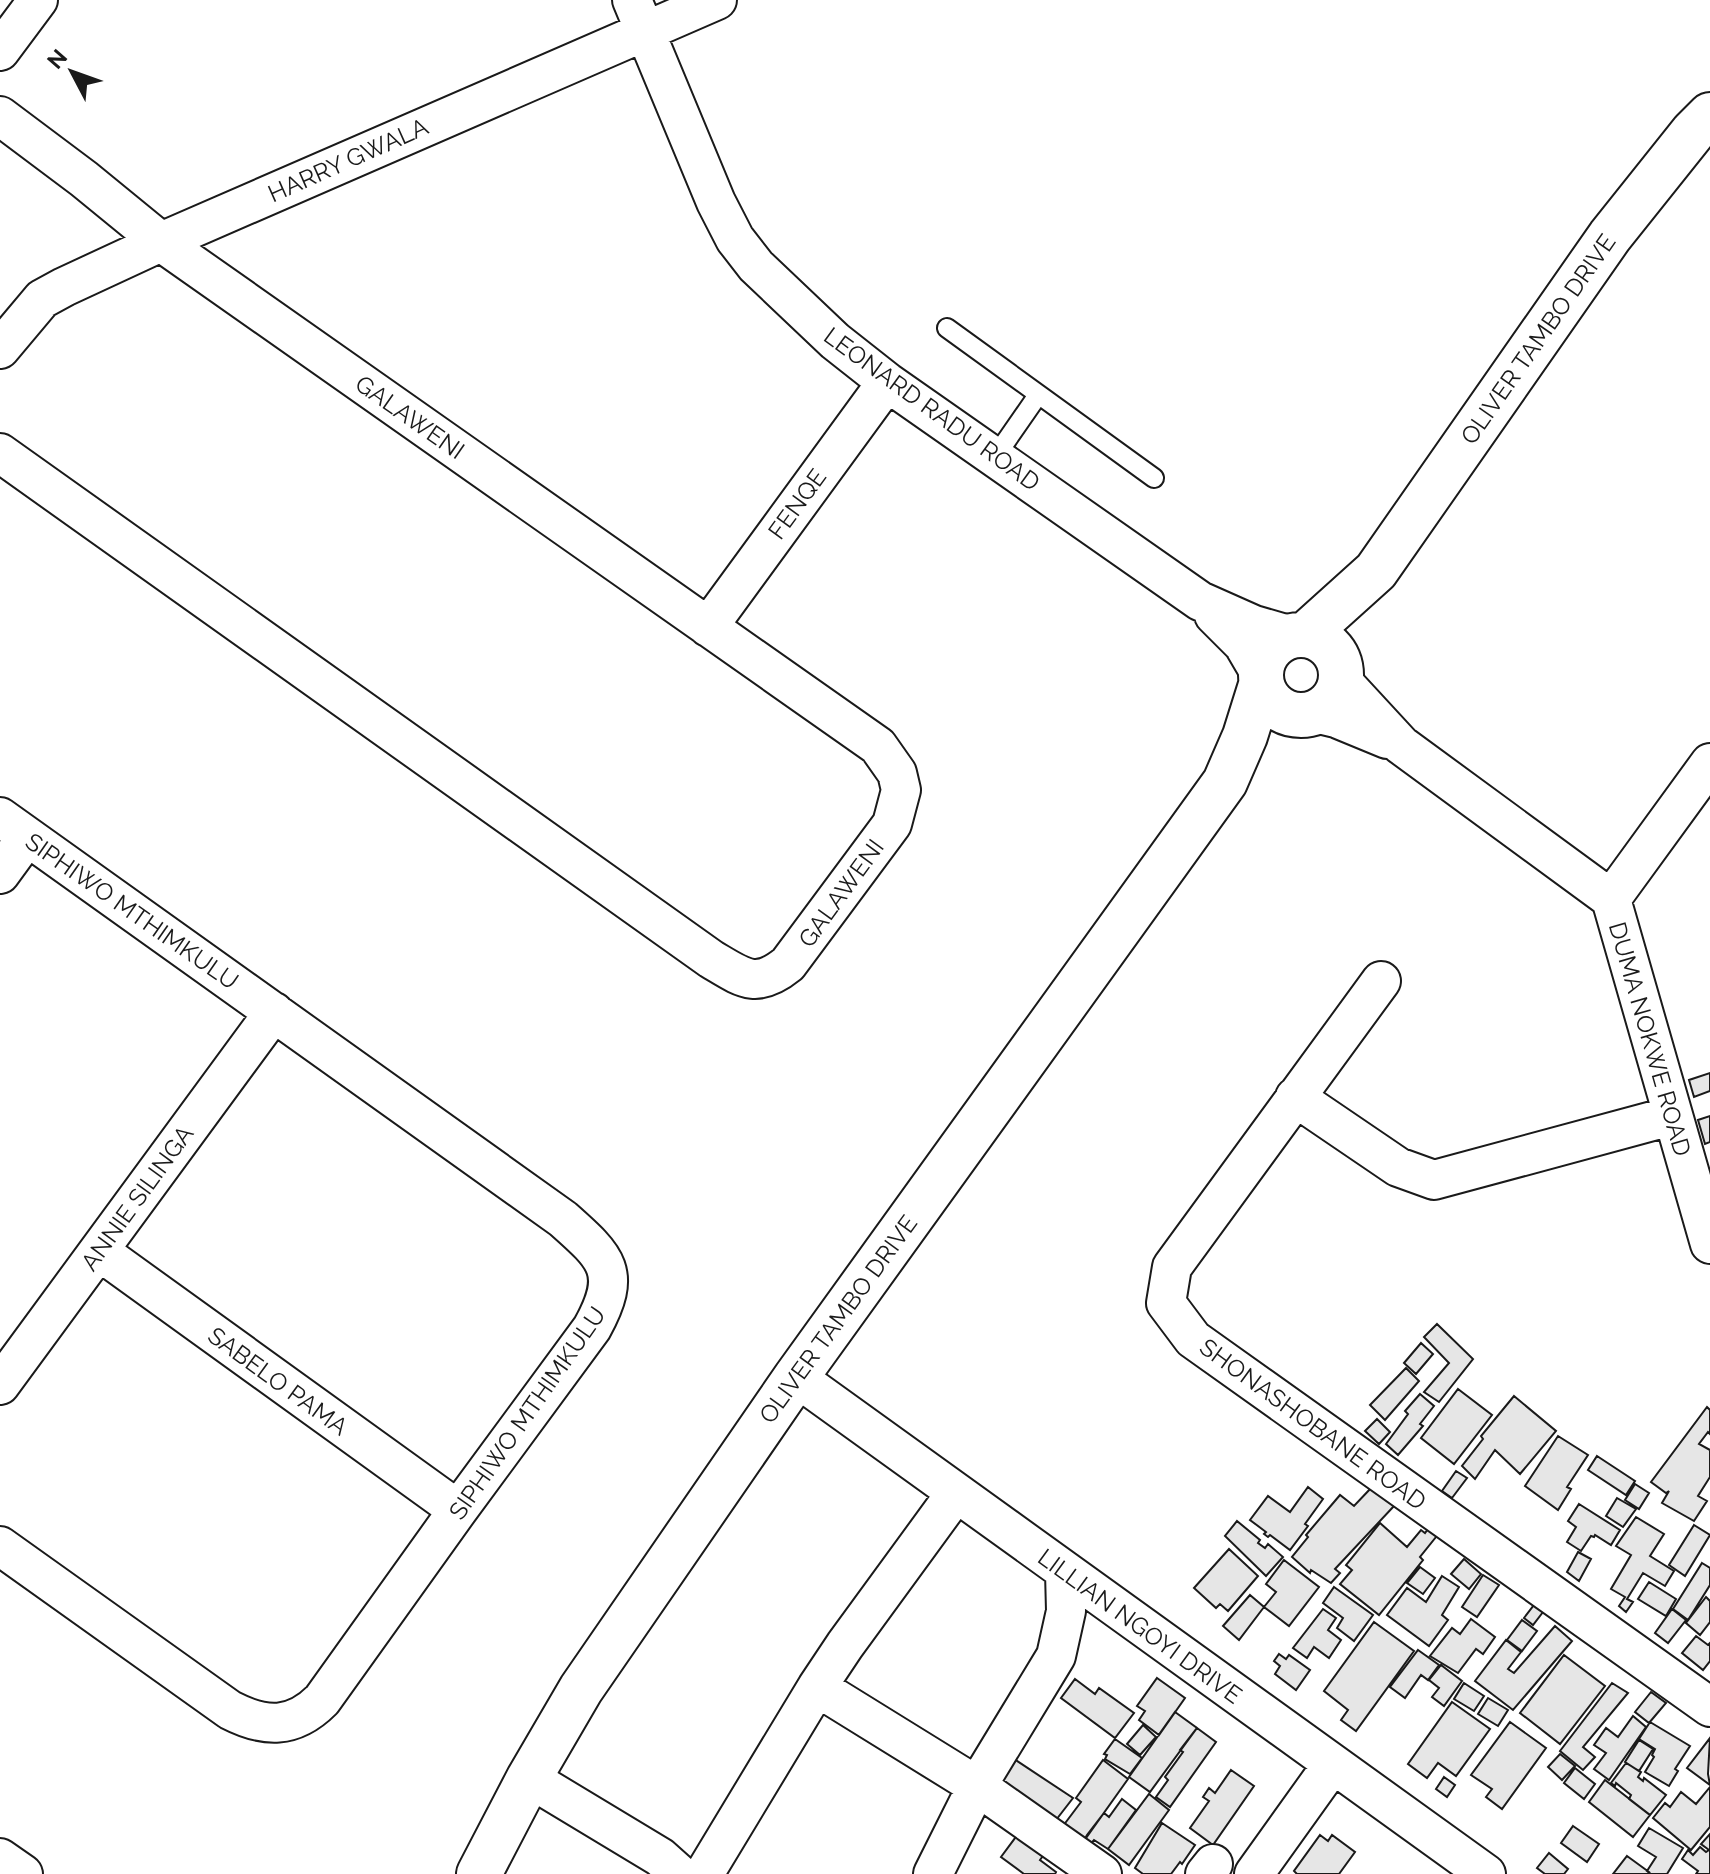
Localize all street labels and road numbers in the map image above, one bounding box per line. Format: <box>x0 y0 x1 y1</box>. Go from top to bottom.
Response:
street label: HARRY GWALA <box>263 112 433 208</box>
street label: OLIVER TAMBO DRIVE <box>1454 228 1622 450</box>
street label: LEONARD RADU ROAD <box>818 321 1046 497</box>
street label: GALAWENI <box>350 369 470 465</box>
street label: FENQE <box>762 463 832 545</box>
street label: SIPHIWO MTHIMKULU <box>20 827 244 995</box>
street label: GALAWENI <box>792 833 890 953</box>
street label: DUMA NOKWE ROAD <box>1603 919 1697 1159</box>
street label: ANNIE SILINGA <box>75 1120 199 1276</box>
street label: OLIVER TAMBO DRIVE <box>753 1209 923 1429</box>
street label: SIPHIWO MTHIMKULU <box>443 1301 611 1525</box>
street label: SABELO PAMA <box>202 1321 354 1441</box>
street label: SHONASHOBANE ROAD <box>1194 1332 1432 1516</box>
street label: LILLIAN NGOYI DRIVE <box>1032 1542 1248 1710</box>

